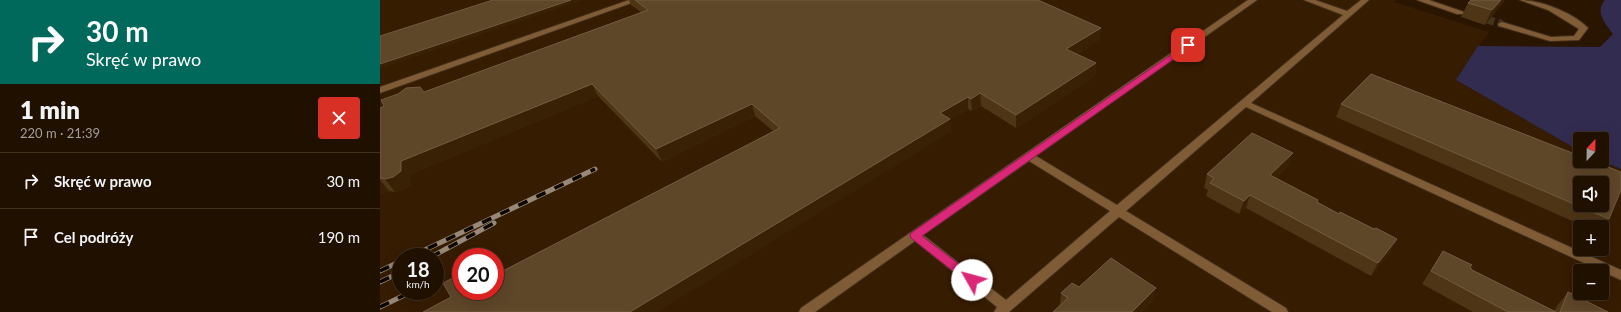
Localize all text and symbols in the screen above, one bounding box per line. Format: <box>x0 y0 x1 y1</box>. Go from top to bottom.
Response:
text: 30 m <box>86 14 149 48</box>
icon: right <box>20 16 72 68</box>
pin <box>1171 28 1205 62</box>
icon: arrive <box>1177 34 1199 56</box>
text: Skręć w prawo <box>86 48 201 70</box>
text: 1 min <box>20 95 80 124</box>
button: close <box>318 97 360 139</box>
text: 220 m · 21:39 <box>20 125 100 141</box>
north arrow <box>1573 132 1609 168</box>
map controls <box>1573 132 1609 300</box>
icon: right <box>20 170 42 192</box>
text: Skręć w prawo <box>54 172 152 190</box>
text: 30 m <box>326 172 360 190</box>
button: sound <box>1573 176 1609 212</box>
button: + <box>1573 220 1609 256</box>
icon: arrive <box>20 226 42 248</box>
text: Cel podróży <box>54 228 133 246</box>
text: 190 m <box>318 228 360 246</box>
speed limit sign: 20 <box>452 248 504 300</box>
text: 18 <box>406 257 430 281</box>
position arrow <box>951 259 993 301</box>
button: − <box>1573 264 1609 300</box>
text: km/h <box>406 278 430 290</box>

